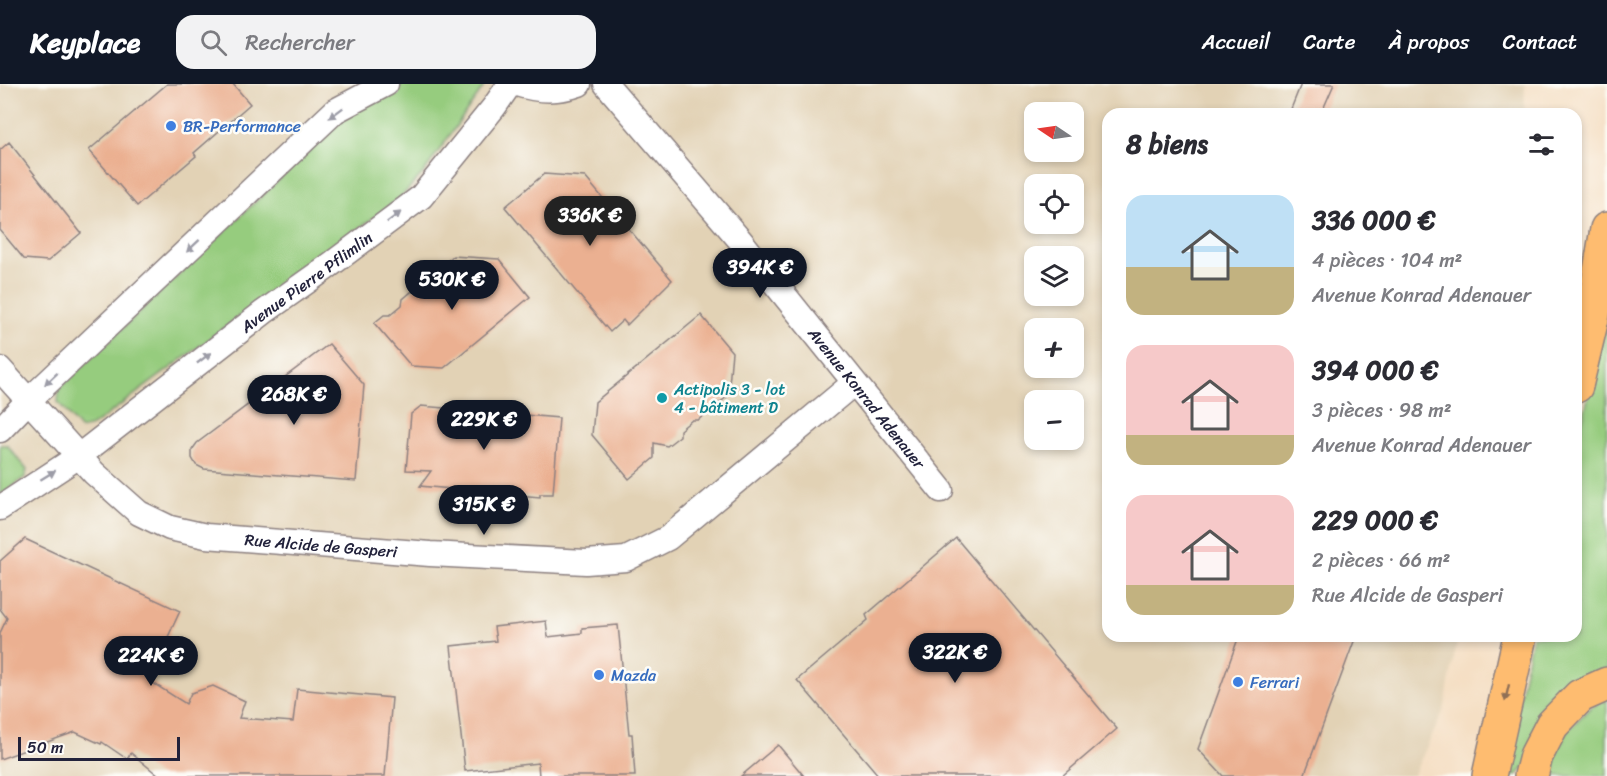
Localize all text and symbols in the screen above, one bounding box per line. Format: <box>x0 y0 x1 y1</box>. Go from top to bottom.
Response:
search box <box>176 15 596 69</box>
text: Keyplace <box>30 18 140 67</box>
text: Rechercher <box>245 23 355 62</box>
text: Accueil <box>1202 23 1270 61</box>
text: Carte <box>1303 23 1356 61</box>
text: À propos <box>1389 23 1470 61</box>
text: Contact <box>1503 23 1577 61</box>
icon: search <box>197 26 230 59</box>
north arrow <box>1024 102 1084 162</box>
map controls <box>1024 102 1084 450</box>
one-way arrow <box>328 107 344 119</box>
place label: BR-Performance <box>183 112 301 141</box>
marker: BR-Performance <box>164 119 178 133</box>
text: 8 biens <box>1126 121 1208 167</box>
icon: filters <box>1525 128 1558 161</box>
button: locate <box>1024 174 1084 234</box>
pin: 336K € <box>541 196 639 247</box>
text: 336 000 € <box>1312 197 1435 243</box>
text: 336K € <box>558 198 622 233</box>
one-way arrow <box>387 211 402 223</box>
icon: home <box>1174 219 1246 291</box>
street label: Avenue Pierre Pflimlin <box>233 224 379 341</box>
one-way arrow <box>186 239 201 253</box>
text: 4 pièces · 104 m² <box>1312 243 1462 278</box>
button: layers <box>1024 246 1084 306</box>
pin: 394K € <box>711 248 809 299</box>
text: 394K € <box>727 250 793 285</box>
pin: 530K € <box>403 260 501 311</box>
text: 530K € <box>419 262 485 297</box>
text: Avenue Konrad Adenauer <box>1312 278 1531 313</box>
button: + <box>1024 318 1084 378</box>
street label: Avenue Konrad Adenauer <box>800 320 934 477</box>
text: 394 000 € <box>1312 347 1439 393</box>
one-way arrow <box>197 353 212 365</box>
icon: home <box>1174 369 1246 441</box>
one-way arrow <box>45 372 59 386</box>
pin: 268K € <box>245 375 343 426</box>
place label: Actipolis 3 - lot 4 - bâtiment D <box>673 375 785 422</box>
text: 268K € <box>261 377 327 412</box>
button: − <box>1024 390 1084 450</box>
marker: Actipolis 3 - lot 4 - bâtiment D <box>655 391 669 405</box>
text: 3 pièces · 98 m² <box>1312 393 1452 428</box>
pin: 229K € <box>435 400 533 451</box>
text: 229K € <box>451 402 517 437</box>
text: Avenue Konrad Adenauer <box>1312 428 1531 463</box>
one-way arrow <box>40 470 56 481</box>
pin: 315K € <box>435 485 533 536</box>
text: 315K € <box>453 487 515 522</box>
text: 229 000 € <box>1312 497 1438 543</box>
icon: home <box>1174 519 1246 591</box>
street label: Rue Alcide de Gasperi <box>244 525 399 566</box>
text: 2 pièces · 66 m² <box>1312 543 1450 578</box>
text: Rue Alcide de Gasperi <box>1312 578 1503 613</box>
pin: 322K € <box>906 633 1004 684</box>
text: 322K € <box>923 635 987 670</box>
pin: 224K € <box>102 636 200 687</box>
text: 224K € <box>118 638 184 673</box>
place label: Mazda <box>611 661 657 690</box>
marker: Mazda <box>592 668 606 682</box>
place label: Ferrari <box>1250 668 1300 697</box>
marker: Ferrari <box>1231 675 1245 689</box>
one-way arrow <box>1502 684 1512 702</box>
text: 50 m <box>27 733 63 762</box>
scale bar <box>18 734 180 762</box>

